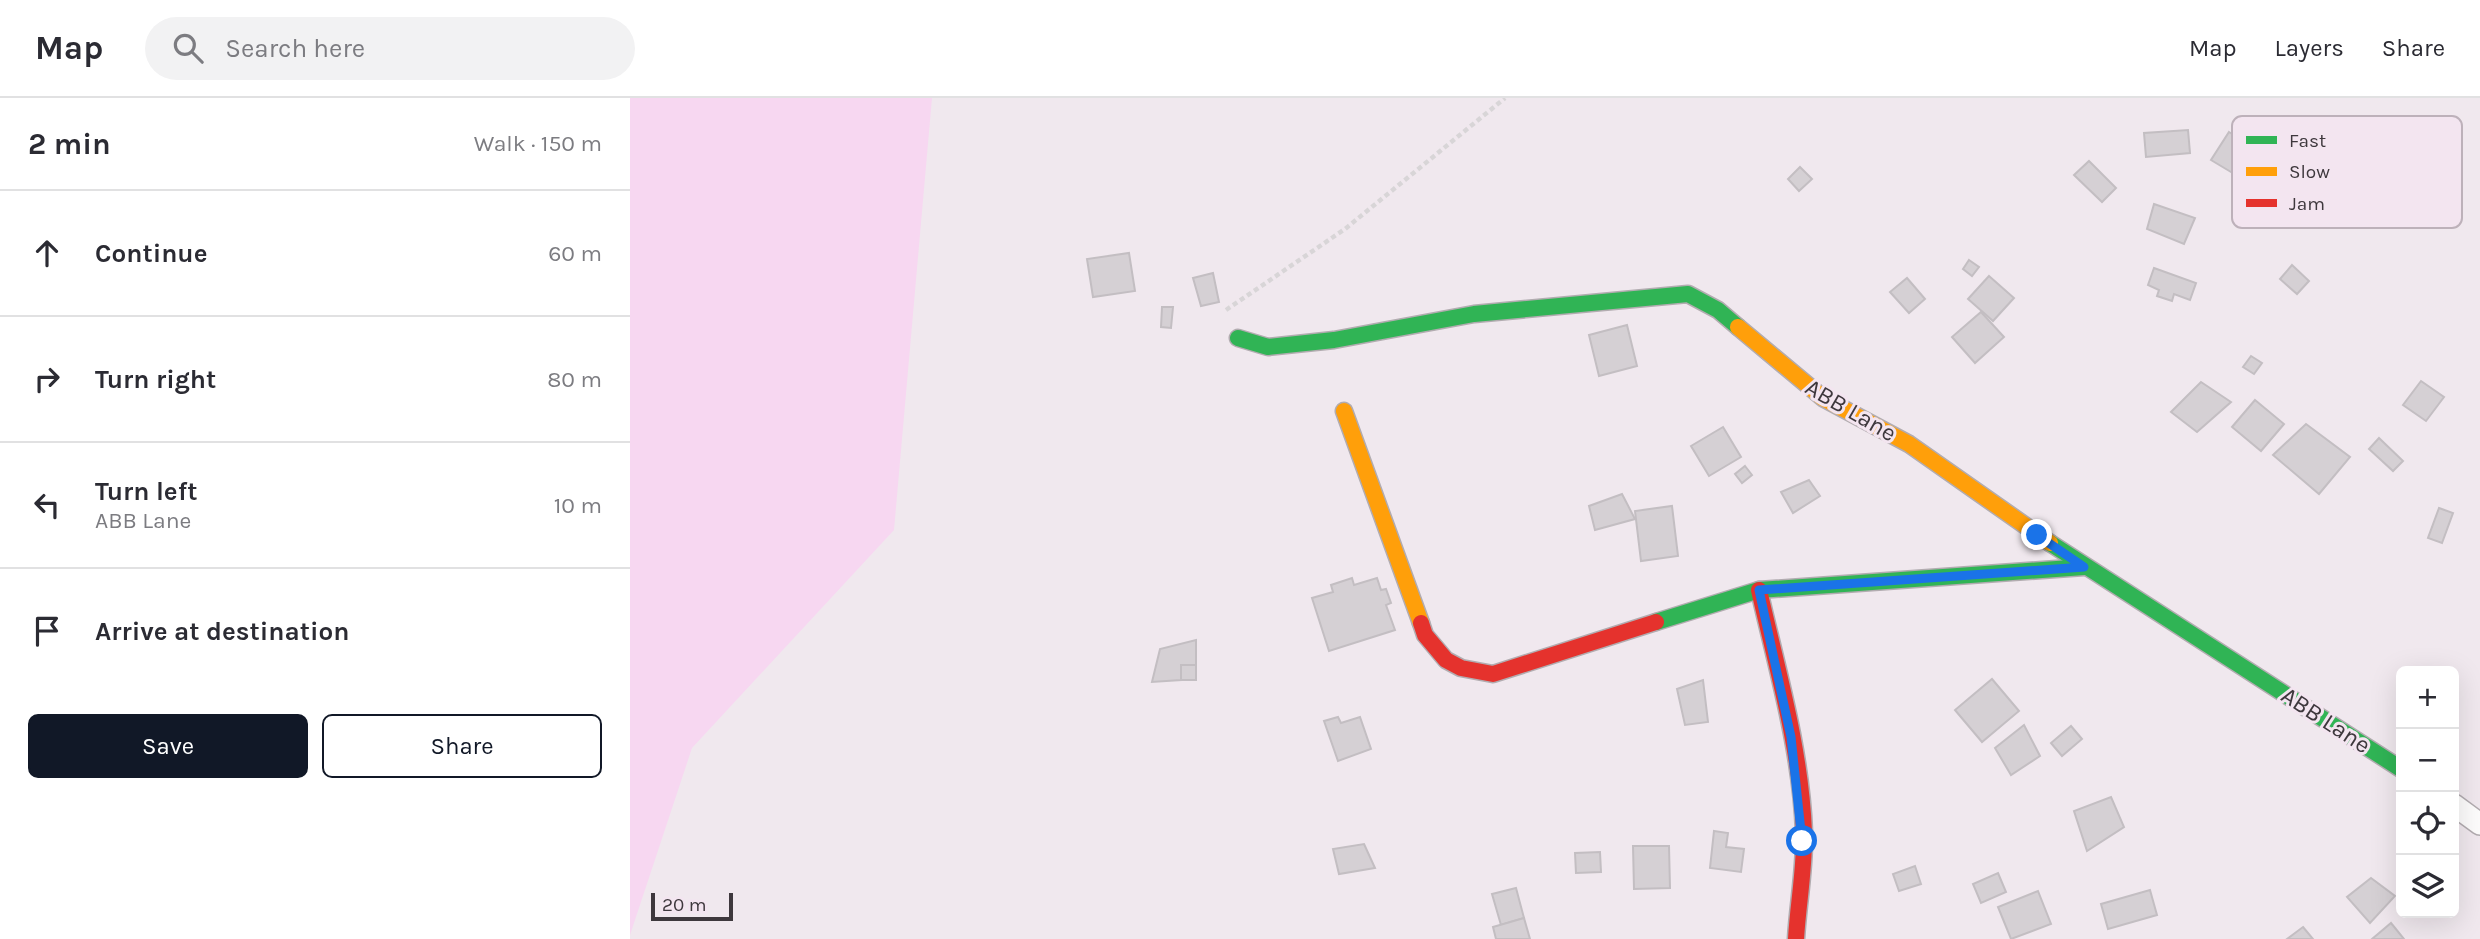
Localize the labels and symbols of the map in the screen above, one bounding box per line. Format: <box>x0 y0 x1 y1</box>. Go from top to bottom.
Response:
legend <box>2232 116 2462 228</box>
text: Fast <box>2289 130 2326 152</box>
text: Slow <box>2289 161 2330 183</box>
text: Jam <box>2289 193 2325 215</box>
street label: ABB Lane <box>1800 373 1902 447</box>
route end <box>2021 519 2052 550</box>
street label: ABB Lane <box>2276 681 2376 759</box>
route start <box>1786 825 1817 856</box>
scale bar <box>651 890 733 922</box>

